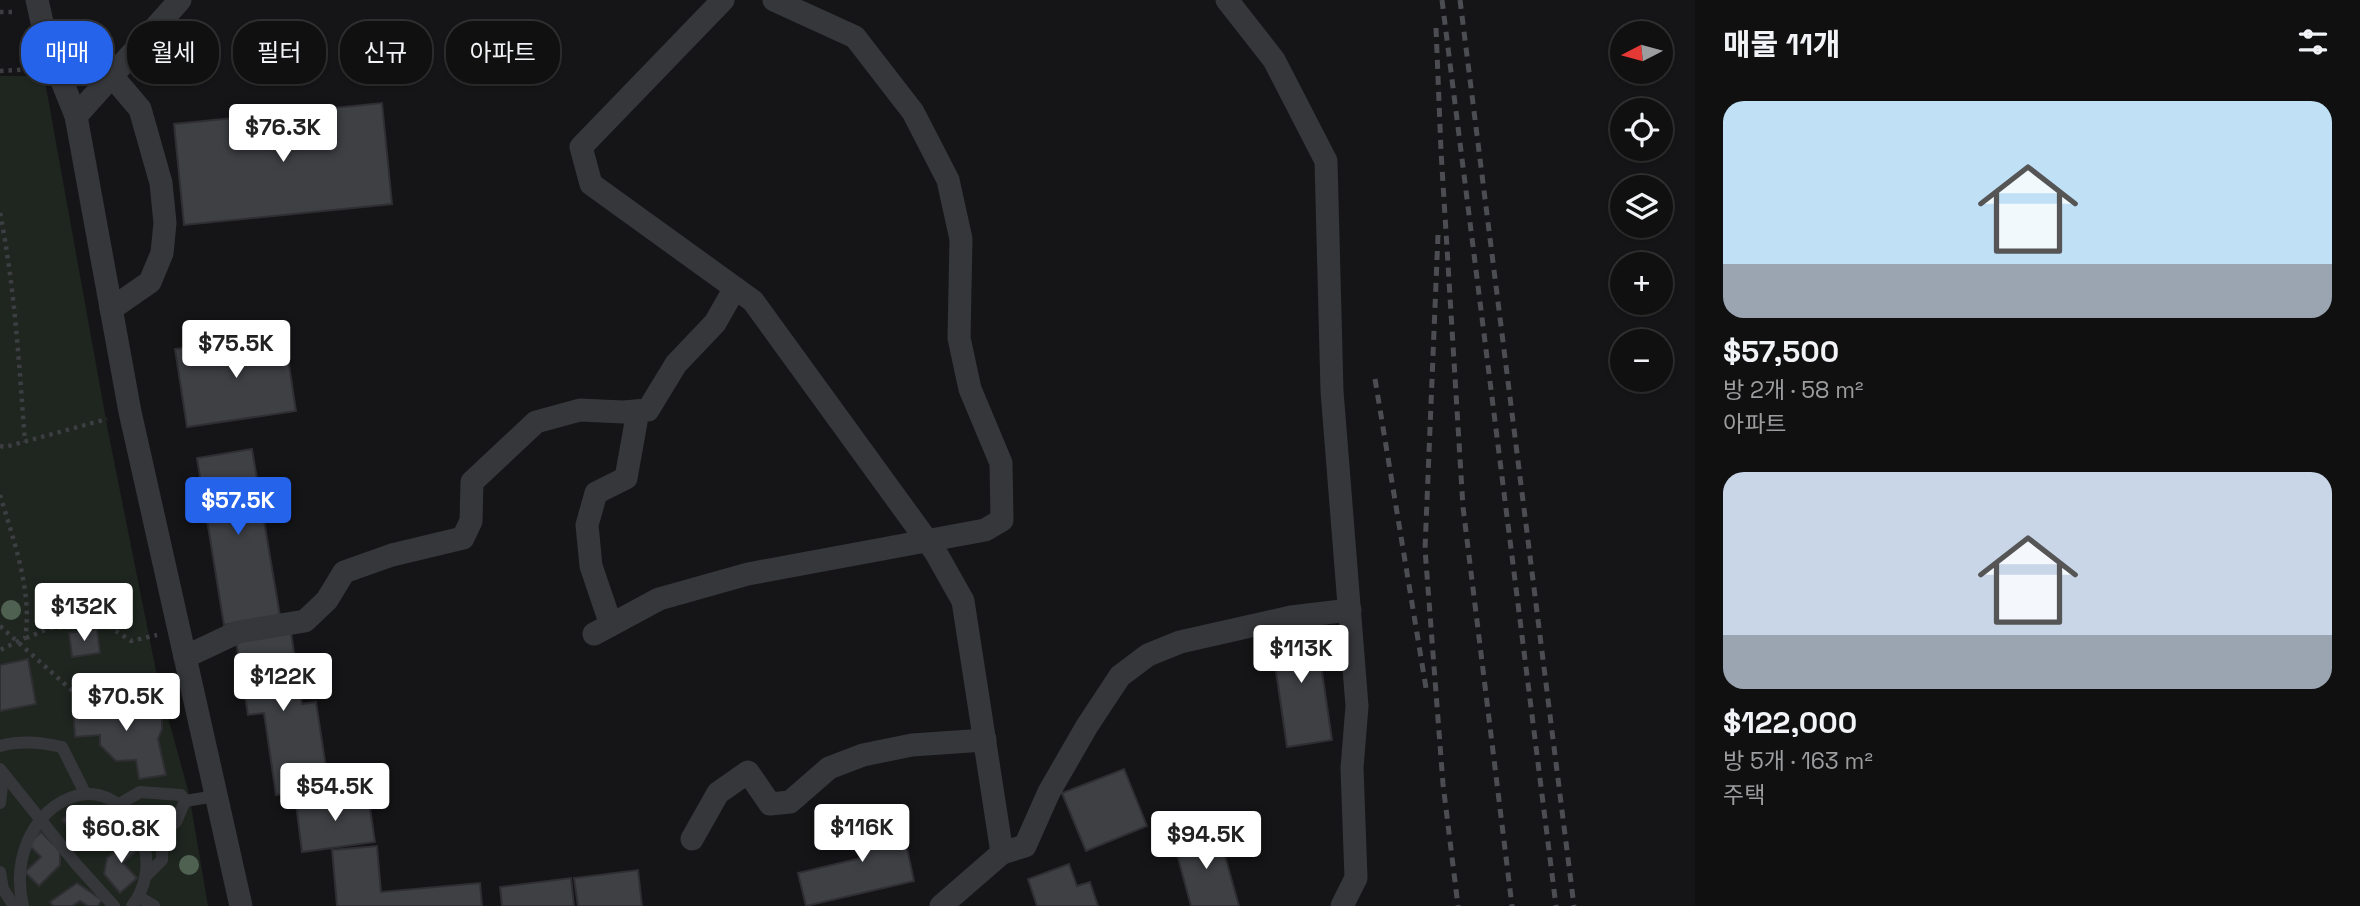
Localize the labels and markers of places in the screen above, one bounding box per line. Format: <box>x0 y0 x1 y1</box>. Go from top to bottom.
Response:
pin: $76.3K <box>226 104 340 164</box>
pin: $75.5K <box>179 320 293 380</box>
pin: $57.5K <box>181 477 295 537</box>
pin: $132K <box>35 584 133 643</box>
pin: $113K <box>1252 626 1350 685</box>
pin: $122K <box>234 654 332 713</box>
pin: $70.5K <box>69 674 183 733</box>
pin: $54.5K <box>278 764 392 823</box>
pin: $116K <box>813 804 911 864</box>
pin: $60.8K <box>64 806 178 865</box>
pin: $94.5K <box>1149 812 1263 871</box>

